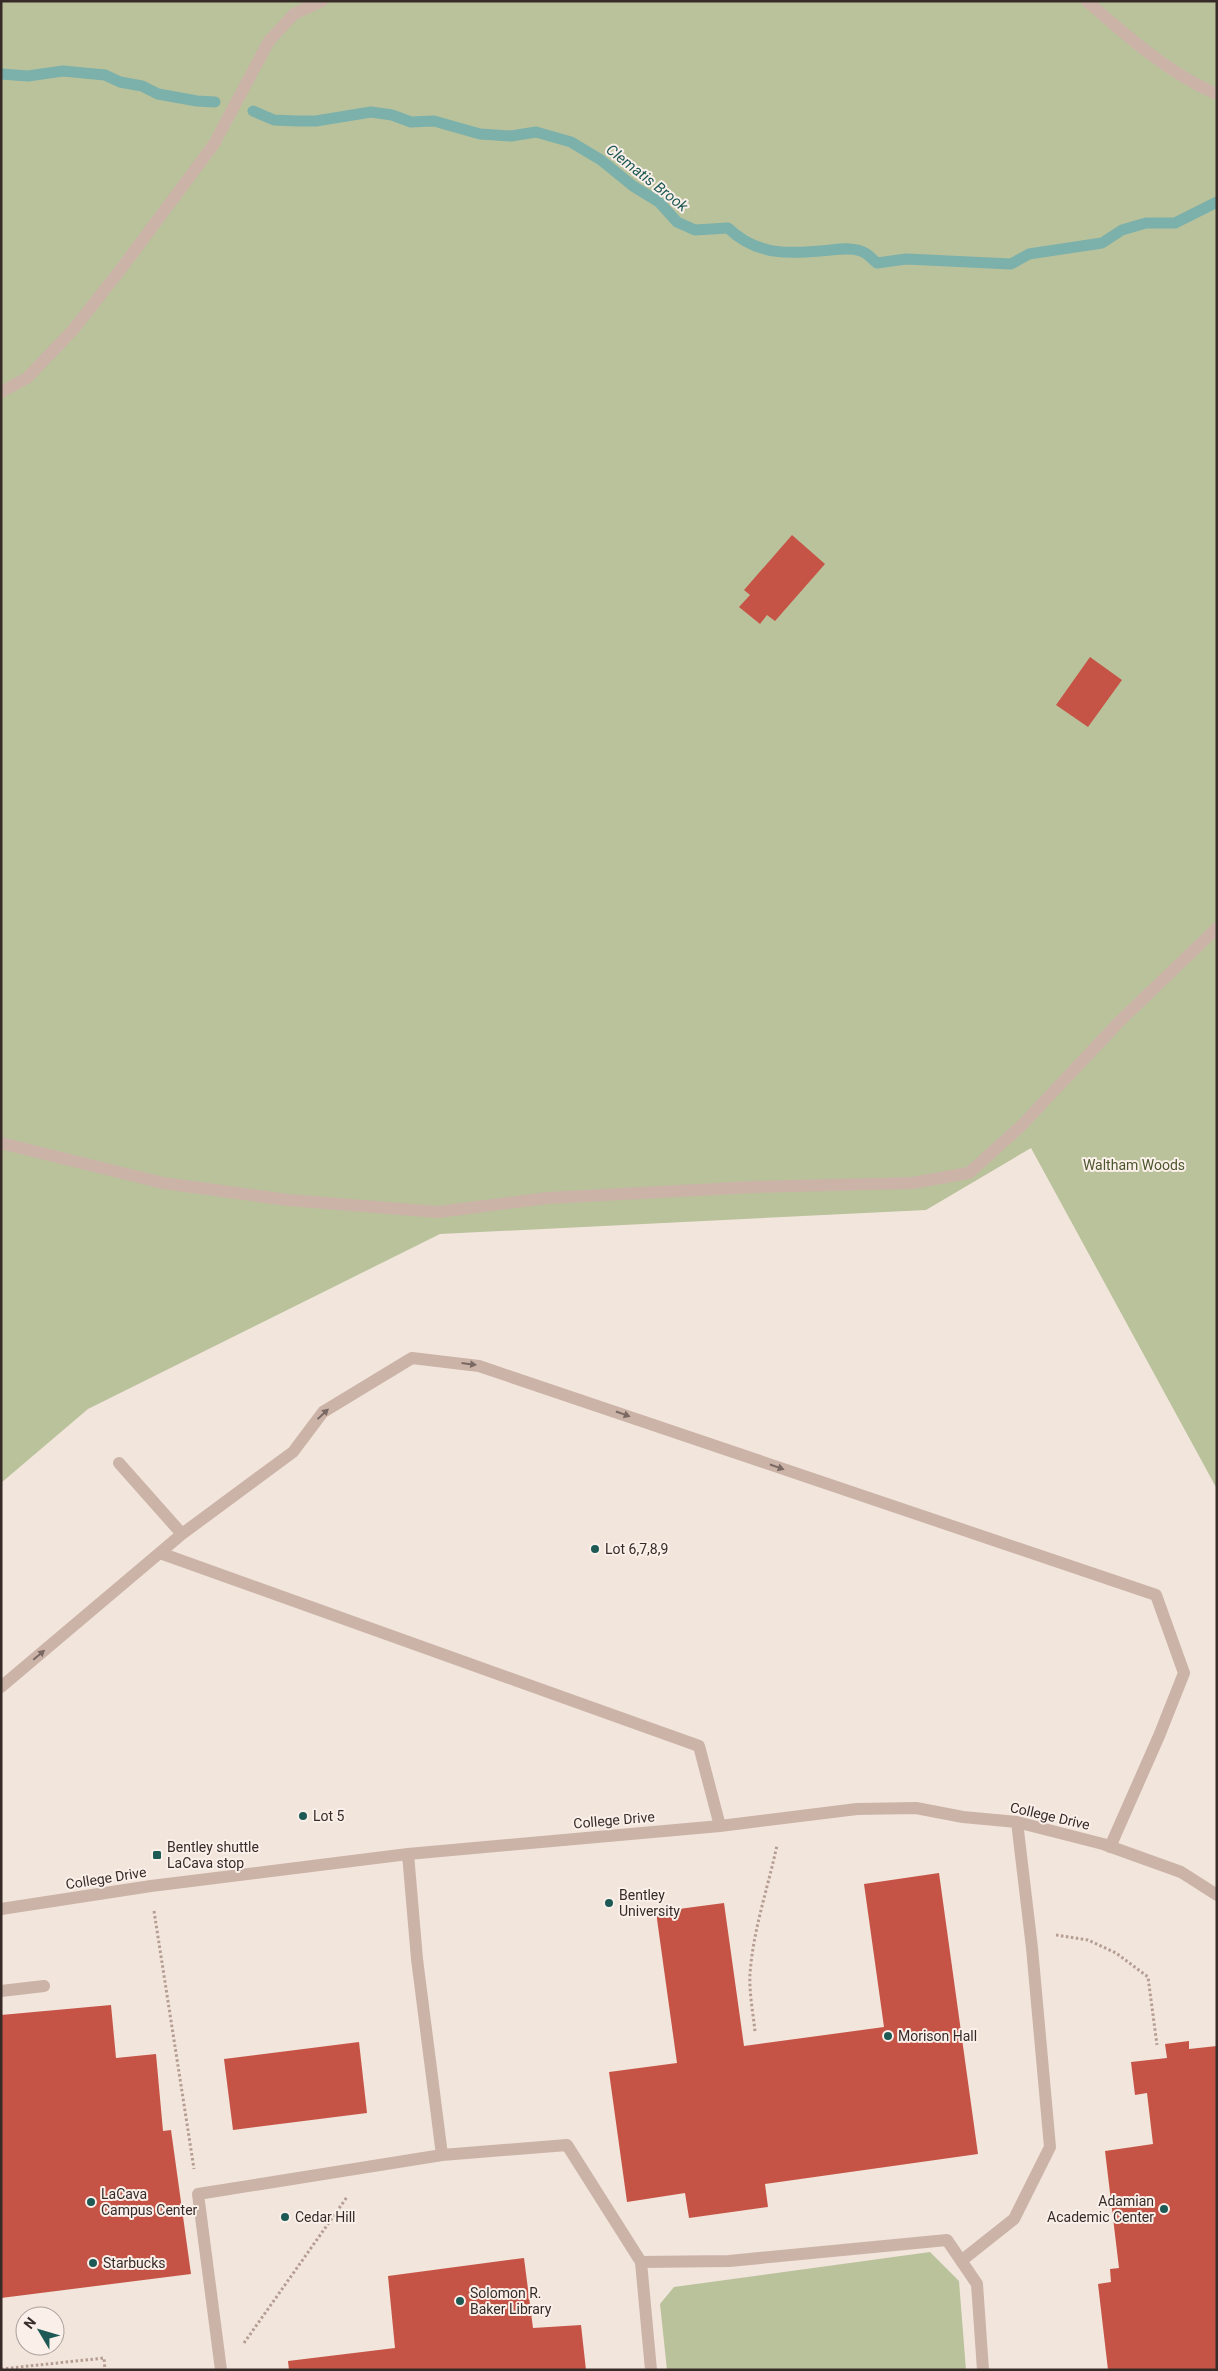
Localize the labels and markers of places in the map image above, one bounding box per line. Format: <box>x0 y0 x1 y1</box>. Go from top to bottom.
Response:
place label: Lot 6,7,8,9 <box>605 1541 668 1557</box>
marker: Lot 6,7,8,9 <box>589 1543 601 1555</box>
place label: Lot 5 <box>313 1808 345 1824</box>
marker: Lot 5 <box>297 1810 309 1822</box>
place label: Bentley shuttle LaCava stop <box>167 1839 259 1871</box>
marker: Bentley shuttle LaCava stop <box>151 1849 163 1861</box>
place label: Bentley University <box>619 1887 680 1919</box>
marker: Bentley University <box>603 1897 615 1909</box>
place label: Morison Hall <box>898 2028 977 2044</box>
marker: Morison Hall <box>882 2030 894 2042</box>
place label: LaCava Campus Center <box>101 2186 198 2218</box>
place label: Adamian Academic Center <box>1047 2193 1154 2225</box>
marker: LaCava Campus Center <box>85 2196 97 2208</box>
marker: Adamian Academic Center <box>1158 2203 1170 2215</box>
place label: Cedar Hill <box>295 2209 355 2225</box>
marker: Cedar Hill <box>279 2211 291 2223</box>
place label: Starbucks <box>103 2255 165 2271</box>
marker: Starbucks <box>87 2257 99 2269</box>
place label: Solomon R. Baker Library <box>470 2285 552 2317</box>
marker: Solomon R. Baker Library <box>454 2295 466 2307</box>

